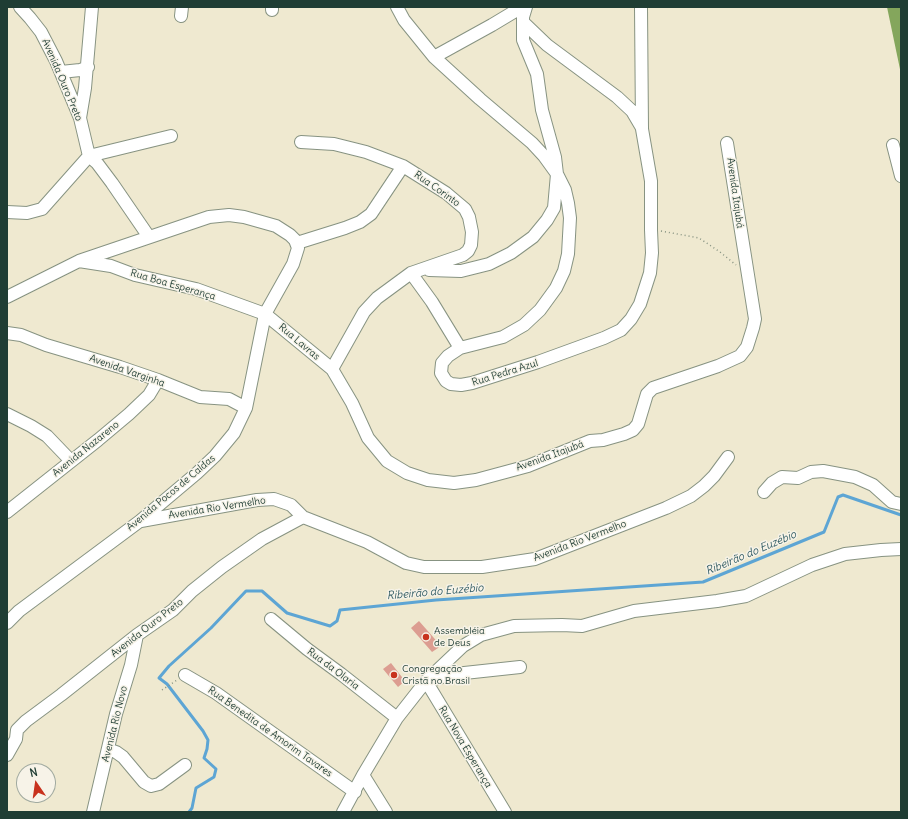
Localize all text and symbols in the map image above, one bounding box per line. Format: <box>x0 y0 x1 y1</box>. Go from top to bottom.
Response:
street label: Avenida Ouro Preto <box>39 37 85 123</box>
street label: Avenida Itajubá <box>724 157 746 229</box>
street label: Rua Corinto <box>412 169 462 209</box>
street label: Rua Boa Esperança <box>129 267 217 303</box>
street label: Rua Lavras <box>276 321 322 363</box>
street label: Avenida Varginha <box>88 352 166 390</box>
street label: Rua Pedra Azul <box>471 357 539 389</box>
street label: Avenida Nazareno <box>50 418 122 480</box>
street label: Avenida Itajubá <box>515 438 585 474</box>
street label: Avenida Pocos de Caldas <box>124 452 218 534</box>
street label: Avenida Rio Vermelho <box>168 494 266 522</box>
street label: Avenida Rio Vermelho <box>532 518 628 564</box>
water label: Ribeirão do Euzébio <box>704 528 798 578</box>
water label: Ribeirão do Euzébio <box>386 581 484 603</box>
street label: Avenida Ouro Preto <box>108 596 186 660</box>
place label: Assembléia de Deus <box>434 625 485 648</box>
marker: Assembléia de Deus <box>421 632 431 642</box>
street label: Rua da Olaria <box>305 646 361 692</box>
place label: Congregação Cristã no Brasil <box>402 663 470 686</box>
marker: Congregação Cristã no Brasil <box>389 670 399 680</box>
street label: Rua Benedita de Amorim Tavares <box>205 684 335 780</box>
street label: Avenida Rio Novo <box>100 685 130 763</box>
street label: Rua Nova Esperança <box>436 704 494 790</box>
north arrow <box>16 763 56 803</box>
text: N <box>28 765 39 780</box>

